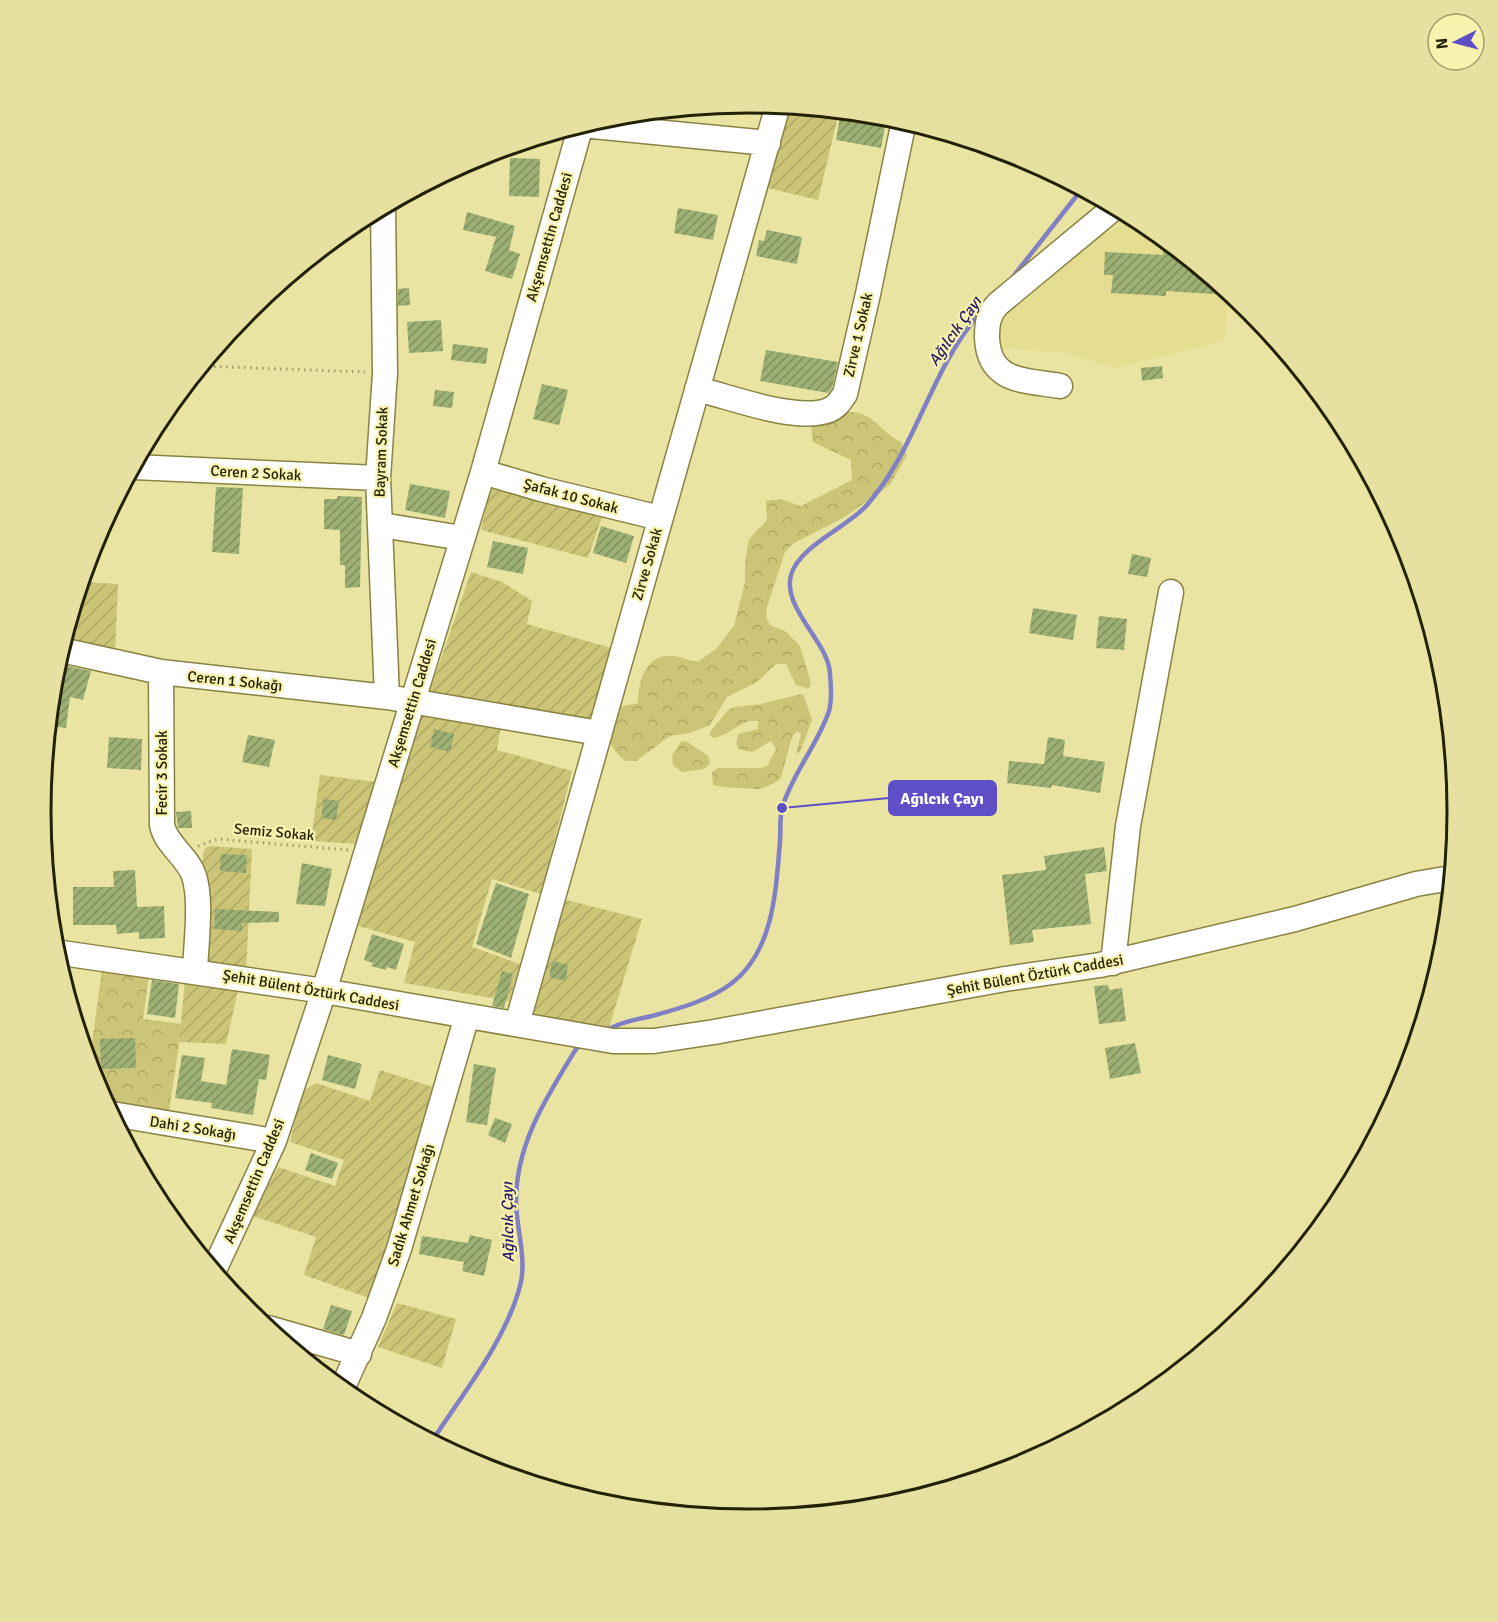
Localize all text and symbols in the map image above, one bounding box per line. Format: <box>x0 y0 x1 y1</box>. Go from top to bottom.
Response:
north arrow <box>1426 12 1486 72</box>
text: N <box>1432 37 1453 50</box>
street label: Akşemsettin Caddesi <box>522 170 576 304</box>
street label: Zirve 1 Sokak <box>840 291 877 379</box>
water label: Ağılcık Çayı <box>924 292 987 370</box>
street label: Bayram Sokak <box>370 406 392 498</box>
street label: Ceren 2 Sokak <box>210 462 302 484</box>
street label: Şafak 10 Sokak <box>521 475 621 517</box>
street label: Zirve Sokak <box>628 525 666 602</box>
street label: Akşemsettin Caddesi <box>384 637 440 769</box>
street label: Ceren 1 Sokağı <box>187 667 283 695</box>
street label: Fecir 3 Sokak <box>153 730 171 816</box>
callout: Ağılcık Çayı <box>889 781 996 815</box>
text: Ağılcık Çayı <box>900 789 984 809</box>
street label: Semiz Sokak <box>233 820 315 845</box>
street label: Şehit Bülent Öztürk Caddesi <box>945 951 1125 999</box>
street label: Şehit Bülent Öztürk Caddesi <box>221 966 401 1014</box>
street label: Dahi 2 Sokağı <box>148 1112 238 1144</box>
street label: Akşemsettin Caddesi <box>220 1116 288 1246</box>
street label: Sadık Ahmet Sokağı <box>384 1142 438 1268</box>
water label: Ağılcık Çayı <box>497 1181 519 1262</box>

